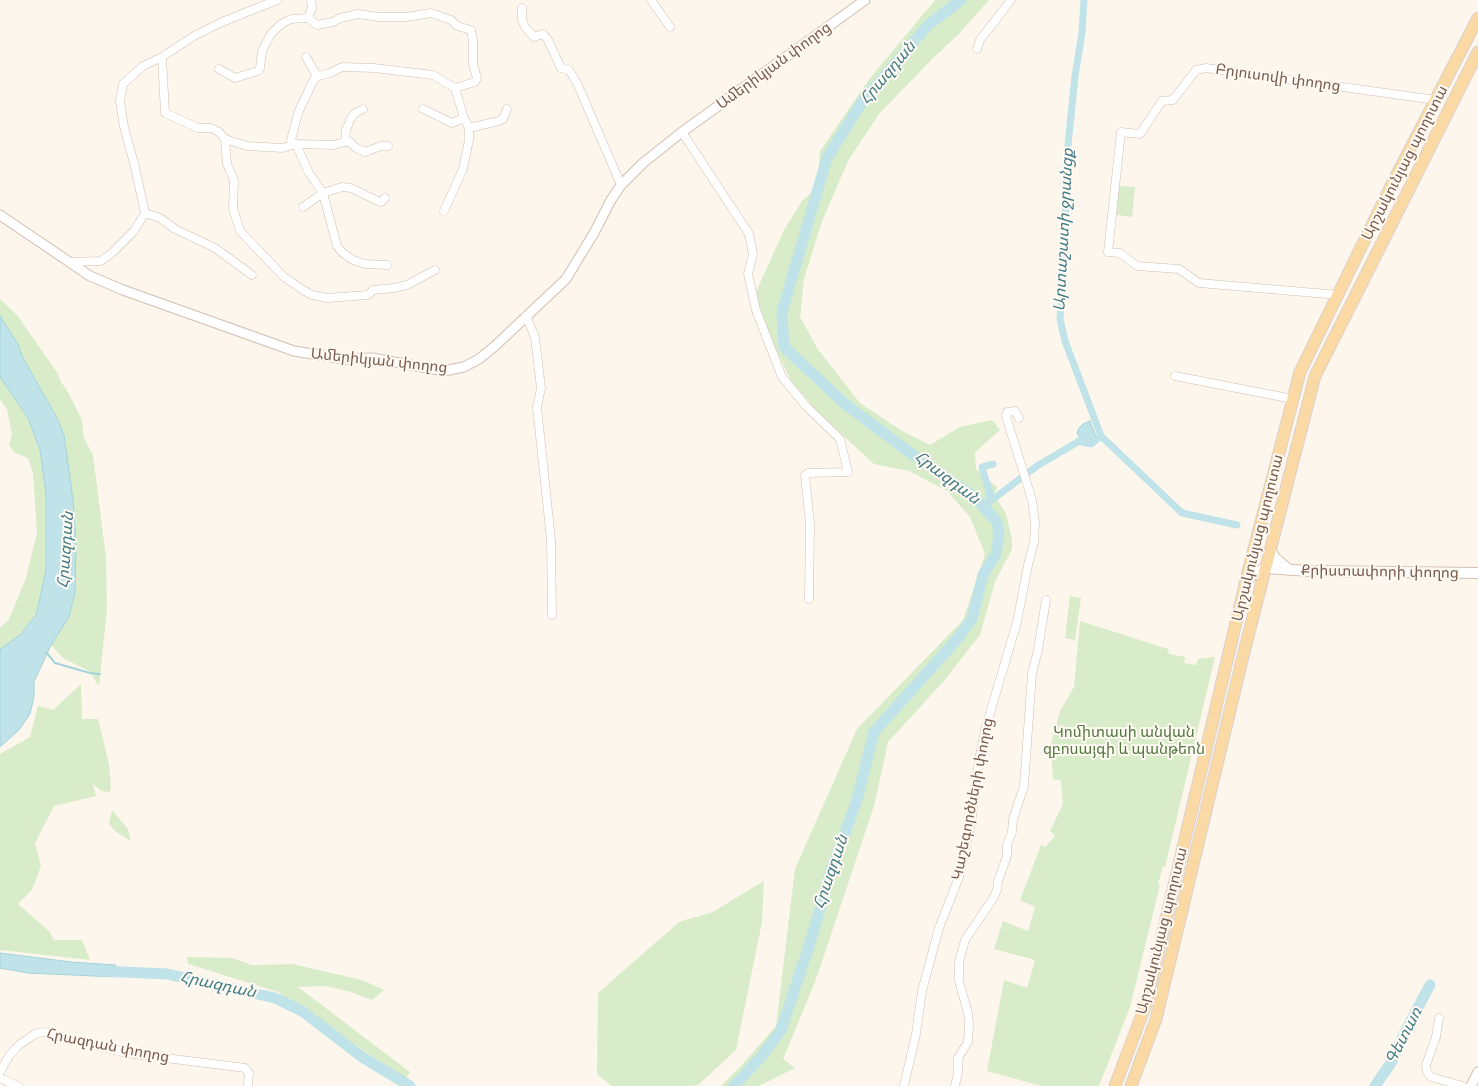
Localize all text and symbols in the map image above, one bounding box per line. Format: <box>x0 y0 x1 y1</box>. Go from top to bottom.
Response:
street label: Ամերիկյան փողոց <box>713 18 835 114</box>
water label: Հրազդան <box>856 37 920 109</box>
street label: Բրյուսովի փողոց <box>1214 60 1342 96</box>
street label: Արշակունյաց պողոտա <box>1358 83 1452 243</box>
water label: Արտաշատի ջրանցք <box>1050 148 1078 312</box>
street label: Ամերիկյան փողոց <box>310 345 448 377</box>
water label: Հրազդան <box>911 447 983 509</box>
street label: Արշակունյաց պողոտա <box>1229 453 1287 623</box>
water label: Հրազդան <box>54 511 78 589</box>
street label: Քրիստափորի փողոց <box>1301 562 1459 582</box>
street label: Կաշեգործների փողոց <box>948 716 998 882</box>
park label: Կոմիտասի անվան զբոսայգի և պանթեոն <box>1043 724 1205 759</box>
water label: Հրազդան <box>809 833 853 911</box>
street label: Արշակունյաց պողոտա <box>1133 846 1191 1016</box>
water label: Հրազդան <box>179 968 257 1002</box>
water label: Գետառ <box>1382 1004 1426 1068</box>
street label: Հրազդան փողոց <box>45 1025 171 1067</box>

